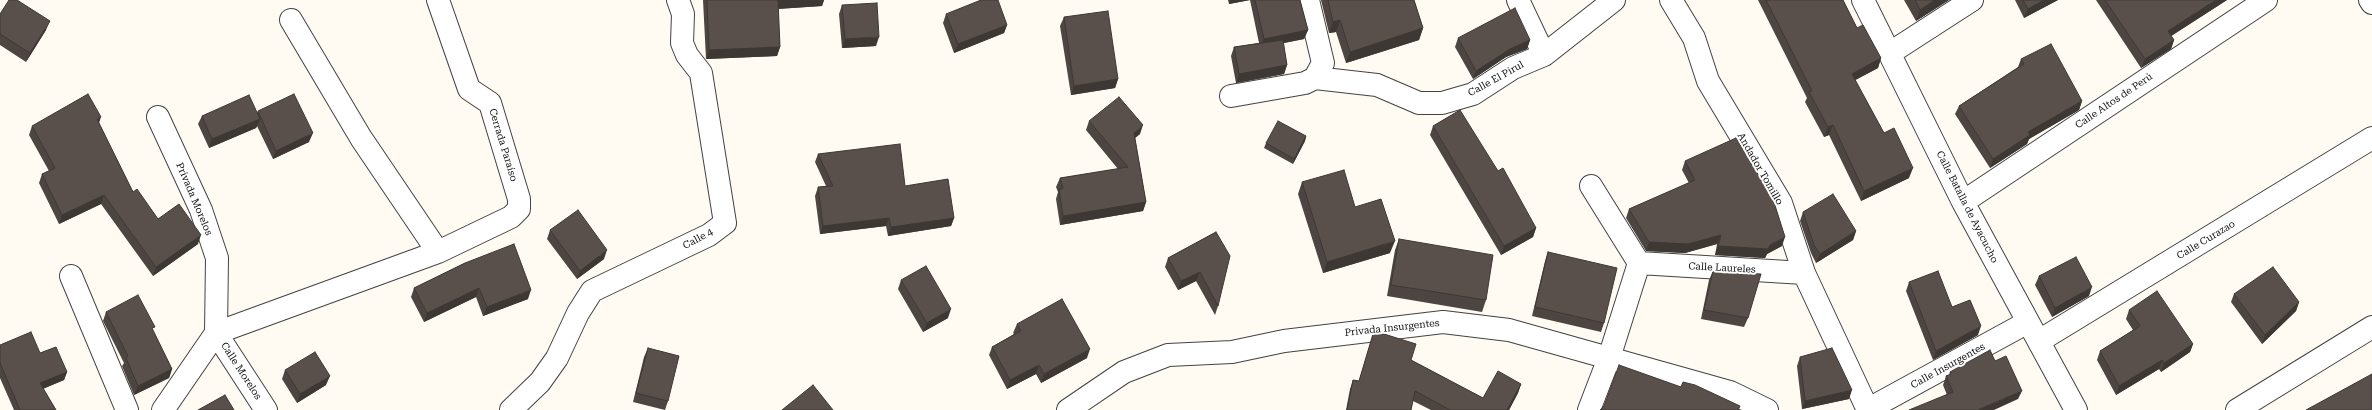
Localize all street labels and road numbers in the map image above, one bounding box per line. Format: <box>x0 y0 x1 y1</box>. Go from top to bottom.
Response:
street label: Calle El Pirul <box>1466 59 1526 99</box>
street label: Calle Altos de Perú <box>2073 71 2155 131</box>
street label: Cerrada Paraíso <box>486 107 520 183</box>
street label: Andador Tomillo <box>1735 131 1785 207</box>
street label: Calle Batalla de Ayacucho <box>1933 149 2001 265</box>
street label: Privada Morelos <box>173 161 215 237</box>
street label: Calle Curazao <box>2175 218 2237 262</box>
street label: Calle 4 <box>681 226 715 252</box>
street label: Calle Laureles <box>1688 260 1756 276</box>
street label: Privada Insurgentes <box>1344 317 1440 339</box>
street label: Calle Morelos <box>218 340 264 402</box>
street label: Calle Insurgentes <box>1909 341 1987 391</box>

